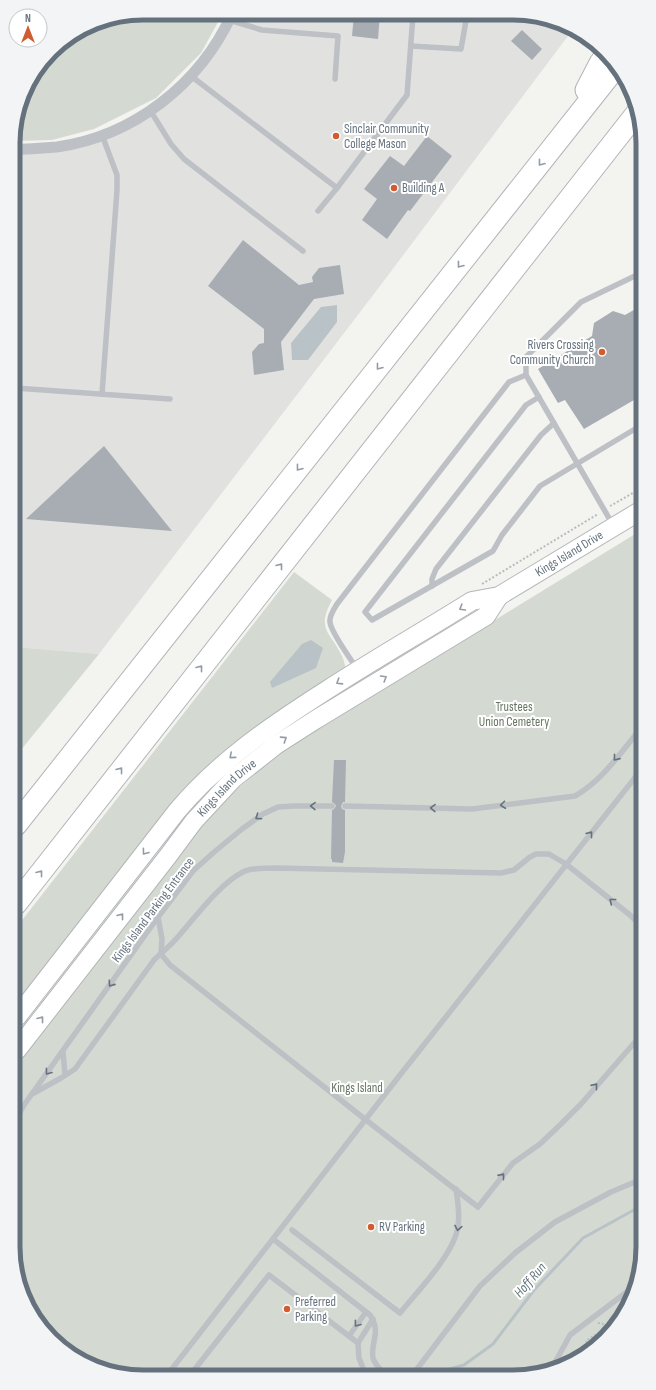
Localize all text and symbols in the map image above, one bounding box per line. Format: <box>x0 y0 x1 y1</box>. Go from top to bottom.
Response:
north arrow <box>8 8 48 48</box>
text: N <box>25 12 31 25</box>
place label: Sinclair Community College Mason <box>344 121 429 152</box>
marker: Sinclair Community College Mason <box>331 131 341 141</box>
one-way arrow <box>539 158 546 165</box>
place label: Building A <box>402 180 445 196</box>
marker: Building A <box>389 183 399 193</box>
one-way arrow <box>458 260 465 267</box>
place label: Rivers Crossing Community Church <box>510 337 594 368</box>
marker: Rivers Crossing Community Church <box>597 347 607 357</box>
one-way arrow <box>377 362 384 369</box>
one-way arrow <box>296 464 303 471</box>
street label: Kings Island Drive <box>532 527 606 580</box>
one-way arrow <box>276 563 283 570</box>
one-way arrow <box>459 603 466 610</box>
one-way arrow <box>196 666 203 673</box>
one-way arrow <box>380 675 387 682</box>
one-way arrow <box>336 678 343 685</box>
park label: Trustees Union Cemetery <box>479 699 549 730</box>
one-way arrow <box>280 737 287 744</box>
one-way arrow <box>229 752 237 759</box>
one-way arrow <box>614 754 621 761</box>
street label: Kings Island Drive <box>194 756 259 820</box>
one-way arrow <box>115 768 122 775</box>
one-way arrow <box>500 801 506 810</box>
one-way arrow <box>310 802 316 810</box>
one-way arrow <box>430 804 436 813</box>
one-way arrow <box>255 812 262 820</box>
one-way arrow <box>586 831 593 838</box>
one-way arrow <box>143 848 150 855</box>
street label: Kings Island Parking Entrance <box>108 854 198 966</box>
one-way arrow <box>36 871 43 878</box>
one-way arrow <box>609 898 616 905</box>
one-way arrow <box>116 914 123 921</box>
one-way arrow <box>109 979 116 986</box>
one-way arrow <box>36 1016 43 1023</box>
one-way arrow <box>45 1068 53 1075</box>
park label: Kings Island <box>331 1080 383 1096</box>
one-way arrow <box>591 1084 598 1091</box>
one-way arrow <box>498 1174 505 1181</box>
place label: RV Parking <box>379 1219 425 1235</box>
marker: RV Parking <box>366 1222 376 1232</box>
one-way arrow <box>454 1225 462 1231</box>
water label: Hoff Run <box>510 1259 550 1301</box>
place label: Preferred Parking <box>295 1294 336 1325</box>
marker: Preferred Parking <box>282 1304 292 1314</box>
one-way arrow <box>354 1320 362 1327</box>

